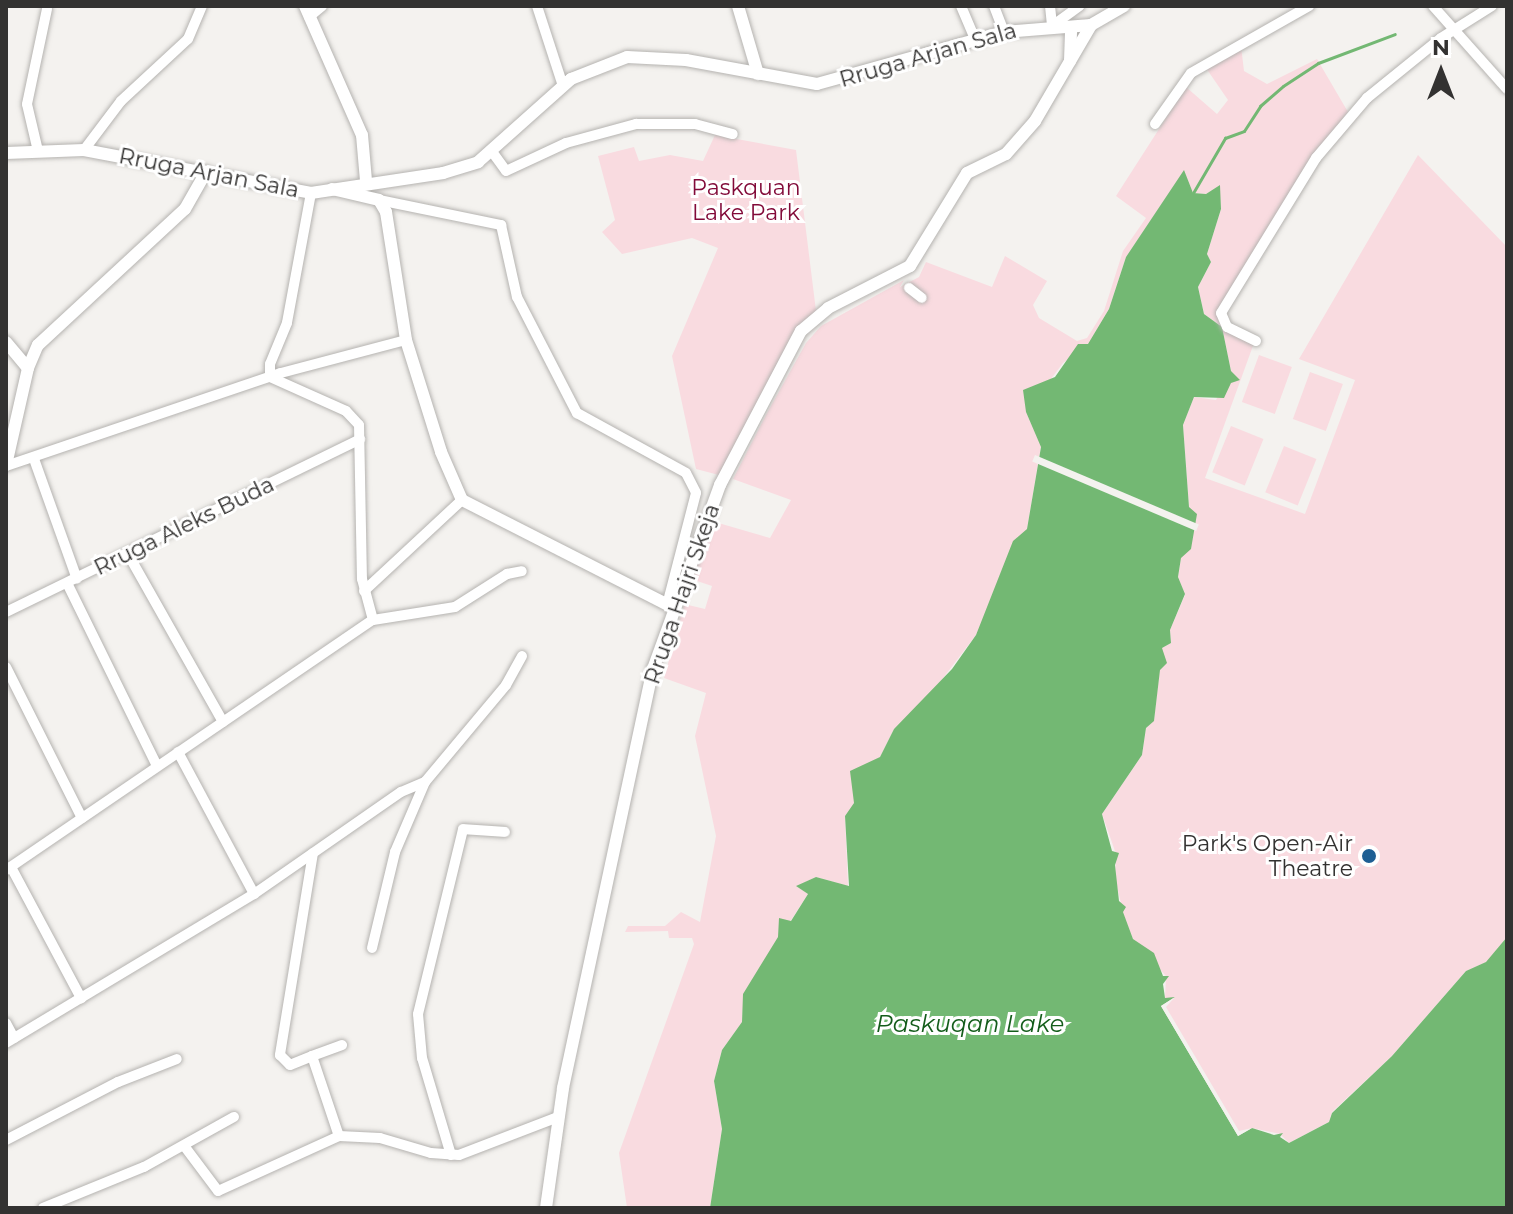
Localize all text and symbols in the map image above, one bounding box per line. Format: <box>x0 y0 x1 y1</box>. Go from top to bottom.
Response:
street label: Rruga Arjan Sala <box>836 17 1020 93</box>
north arrow <box>1401 32 1481 112</box>
text: N <box>1432 34 1450 61</box>
street label: Rruga Arjan Sala <box>117 143 301 203</box>
park label: Paskquan Lake Park <box>691 174 801 226</box>
street label: Rruga Aleks Buda <box>90 471 278 581</box>
street label: Rruga Hajri Skeja <box>639 500 725 688</box>
place label: Park's Open-Air Theatre <box>1182 830 1353 882</box>
marker: Park's Open-Air Theatre <box>1360 847 1378 865</box>
water label: Paskuqan Lake <box>876 1010 1064 1038</box>

